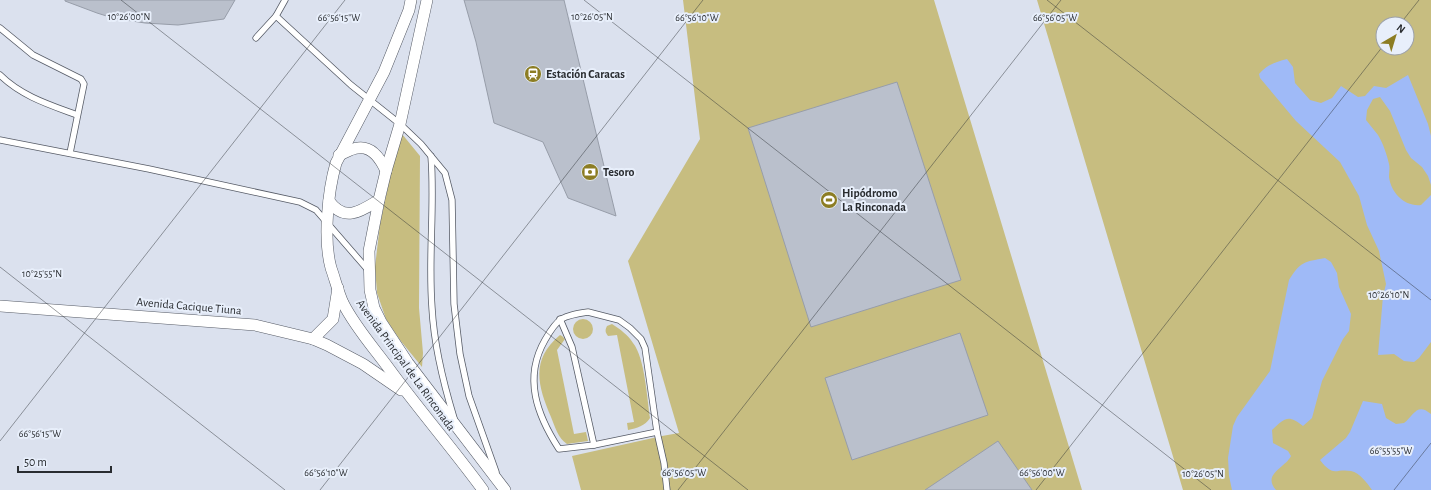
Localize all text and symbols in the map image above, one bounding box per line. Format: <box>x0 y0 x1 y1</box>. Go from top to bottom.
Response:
text: 10°26'00"N <box>108 12 150 22</box>
text: 10°26'05"N <box>571 12 613 22</box>
text: 66°56'15"W <box>318 13 360 23</box>
text: 66°56'10"W <box>675 13 719 23</box>
text: 66°56'05"W <box>1033 13 1077 23</box>
north arrow <box>1375 16 1415 56</box>
text: N <box>1394 22 1407 35</box>
station icon: Estación Caracas <box>523 64 543 84</box>
place label: Estación Caracas <box>546 68 625 80</box>
bank icon: Tesoro <box>580 162 600 182</box>
place label: Tesoro <box>603 166 635 178</box>
place label: Hipódromo La Rinconada <box>842 187 906 213</box>
sports icon: Hipódromo La Rinconada <box>819 190 839 210</box>
text: 10°25'55"N <box>22 269 62 279</box>
text: 10°26'10"N <box>1369 290 1409 300</box>
street label: Avenida Cacique Tiuna <box>136 295 243 317</box>
street label: Avenida Principal de La Rinconada <box>354 297 458 433</box>
text: 66°56'15"W <box>19 429 61 439</box>
text: 66°55'55"W <box>1370 446 1412 456</box>
scale bar <box>18 448 111 474</box>
text: 50 m <box>24 456 47 468</box>
text: 66°56'10"W <box>304 468 348 478</box>
text: 66°56'05"W <box>662 468 706 478</box>
text: 66°56'00"W <box>1019 468 1065 478</box>
text: 10°26'05"N <box>1182 469 1224 479</box>

